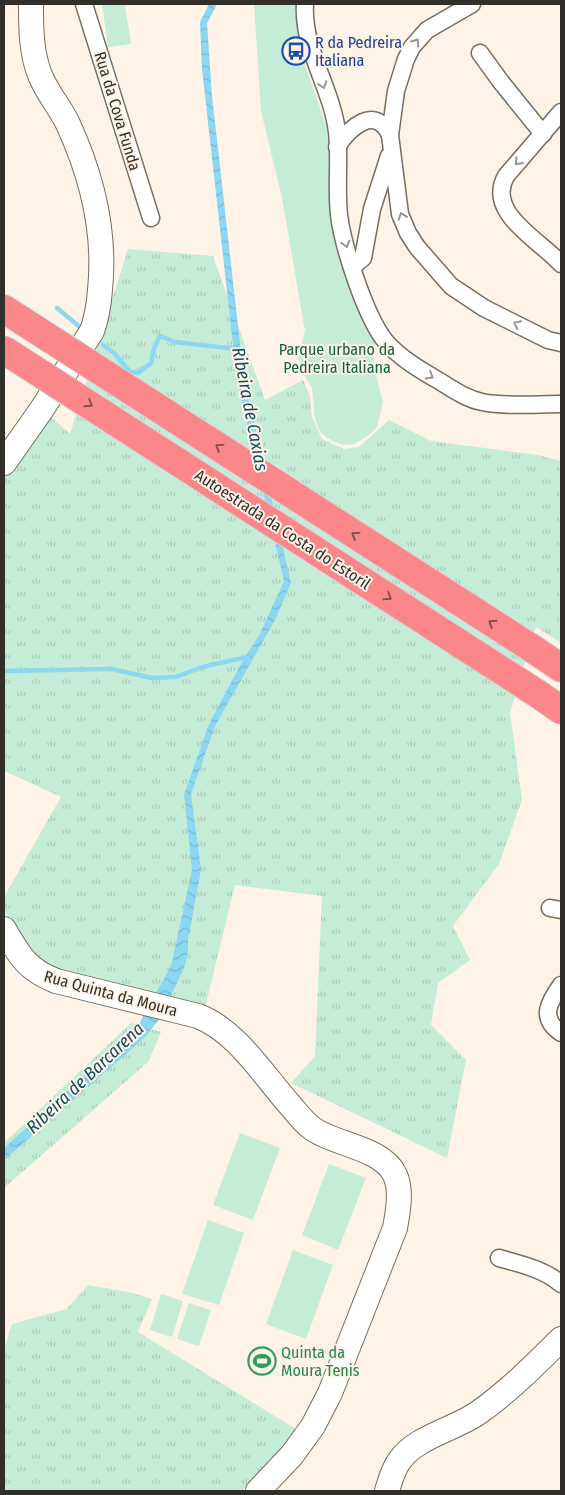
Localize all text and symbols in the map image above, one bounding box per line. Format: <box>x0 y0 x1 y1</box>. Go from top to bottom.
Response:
place label: R da Pedreira Italiana <box>315 33 402 70</box>
bus stop icon: R da Pedreira Italiana <box>281 36 311 66</box>
one-way arrow <box>410 38 419 48</box>
street label: Rua da Cova Funda <box>90 49 145 173</box>
one-way arrow <box>318 80 328 88</box>
one-way arrow <box>515 156 524 165</box>
one-way arrow <box>398 212 408 221</box>
one-way arrow <box>340 240 351 249</box>
one-way arrow <box>513 320 522 330</box>
park label: Parque urbano da Pedreira Italiana <box>279 340 395 377</box>
water label: Ribeira de Caxias <box>227 345 273 473</box>
one-way arrow <box>425 370 434 380</box>
one-way arrow <box>84 398 93 408</box>
one-way arrow <box>215 444 224 454</box>
street label: Autoestrada da Costa do Estoril <box>191 465 374 593</box>
one-way arrow <box>352 532 361 541</box>
one-way arrow <box>382 591 391 600</box>
one-way arrow <box>488 619 497 629</box>
street label: Rua Quinta da Moura <box>42 967 180 1020</box>
water label: Ribeira de Barcarena <box>22 1018 148 1138</box>
place label: Quinta da Moura Tenis <box>281 1343 360 1380</box>
sports icon: Quinta da Moura Tenis <box>247 1346 277 1376</box>

